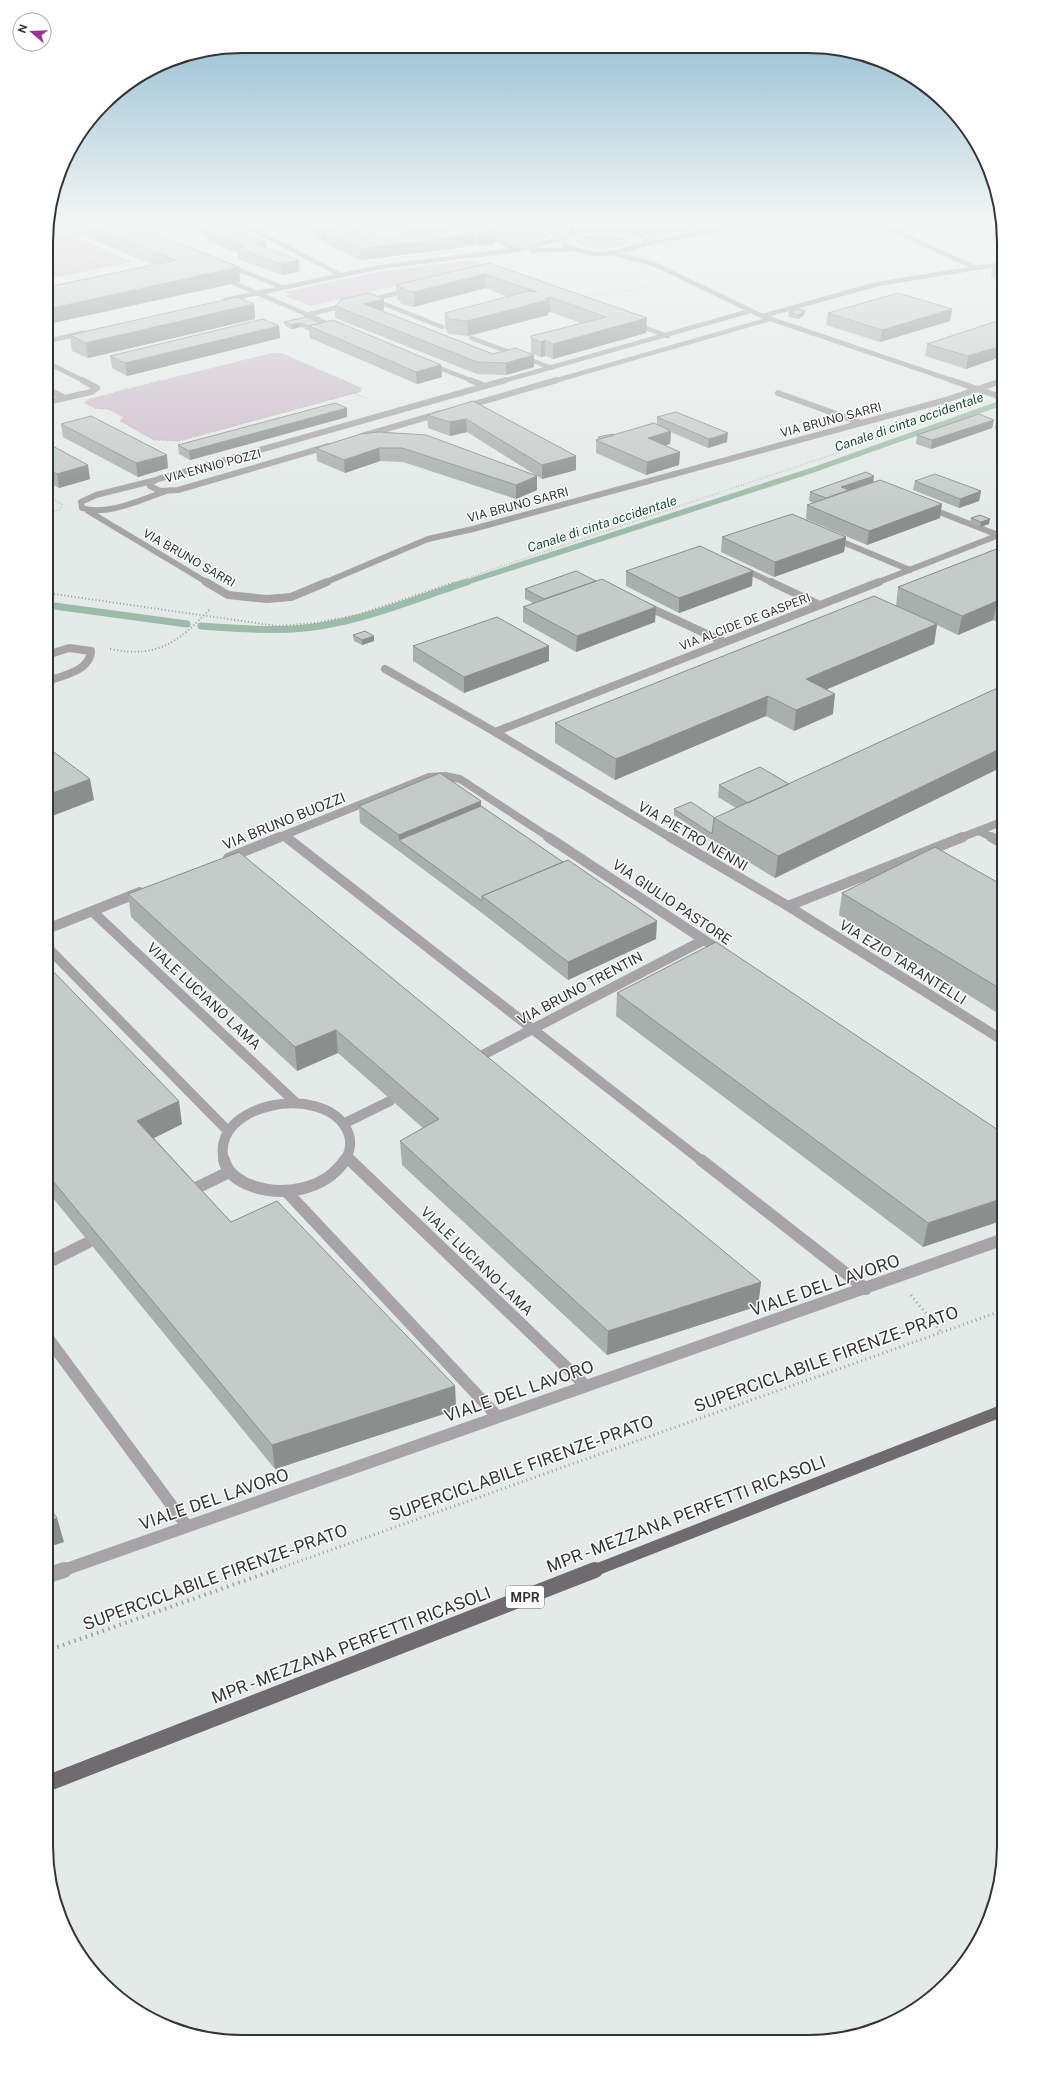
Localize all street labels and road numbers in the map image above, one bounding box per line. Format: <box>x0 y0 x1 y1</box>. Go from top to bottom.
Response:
street label: VIA BRUNO SARRI <box>779 400 883 440</box>
street label: VIA ENNIO POZZI <box>164 446 262 486</box>
street label: VIA BRUNO SARRI <box>466 485 570 525</box>
street label: VIA BRUNO SARRI <box>140 526 238 590</box>
street label: VIA ALCIDE DE GASPERI <box>678 591 812 653</box>
street label: VIA BRUNO BUOZZI <box>220 789 348 853</box>
street label: VIA PIETRO NENNI <box>635 798 751 874</box>
street label: VIA GIULIO PASTORE <box>609 856 735 948</box>
street label: VIA EZIO TARANTELLI <box>837 916 969 1008</box>
street label: VIALE LUCIANO LAMA <box>144 939 264 1053</box>
street label: VIA BRUNO TRENTIN <box>515 948 645 1028</box>
street label: VIALE LUCIANO LAMA <box>418 1203 536 1319</box>
street label: VIALE DEL LAVORO <box>748 1250 902 1320</box>
street label: SUPERCICLABILE FIRENZE-PRATO <box>691 1302 961 1416</box>
street label: VIALE DEL LAVORO <box>442 1356 596 1426</box>
street label: SUPERCICLABILE FIRENZE-PRATO <box>386 1411 656 1525</box>
street label: MPR - MEZZANA PERFETTI RICASOLI <box>544 1451 828 1577</box>
street label: VIALE DEL LAVORO <box>137 1464 291 1534</box>
street label: SUPERCICLABILE FIRENZE-PRATO <box>80 1520 350 1634</box>
street label: MPR - MEZZANA PERFETTI RICASOLI <box>209 1582 493 1708</box>
road number: MPR <box>506 1586 544 1608</box>

